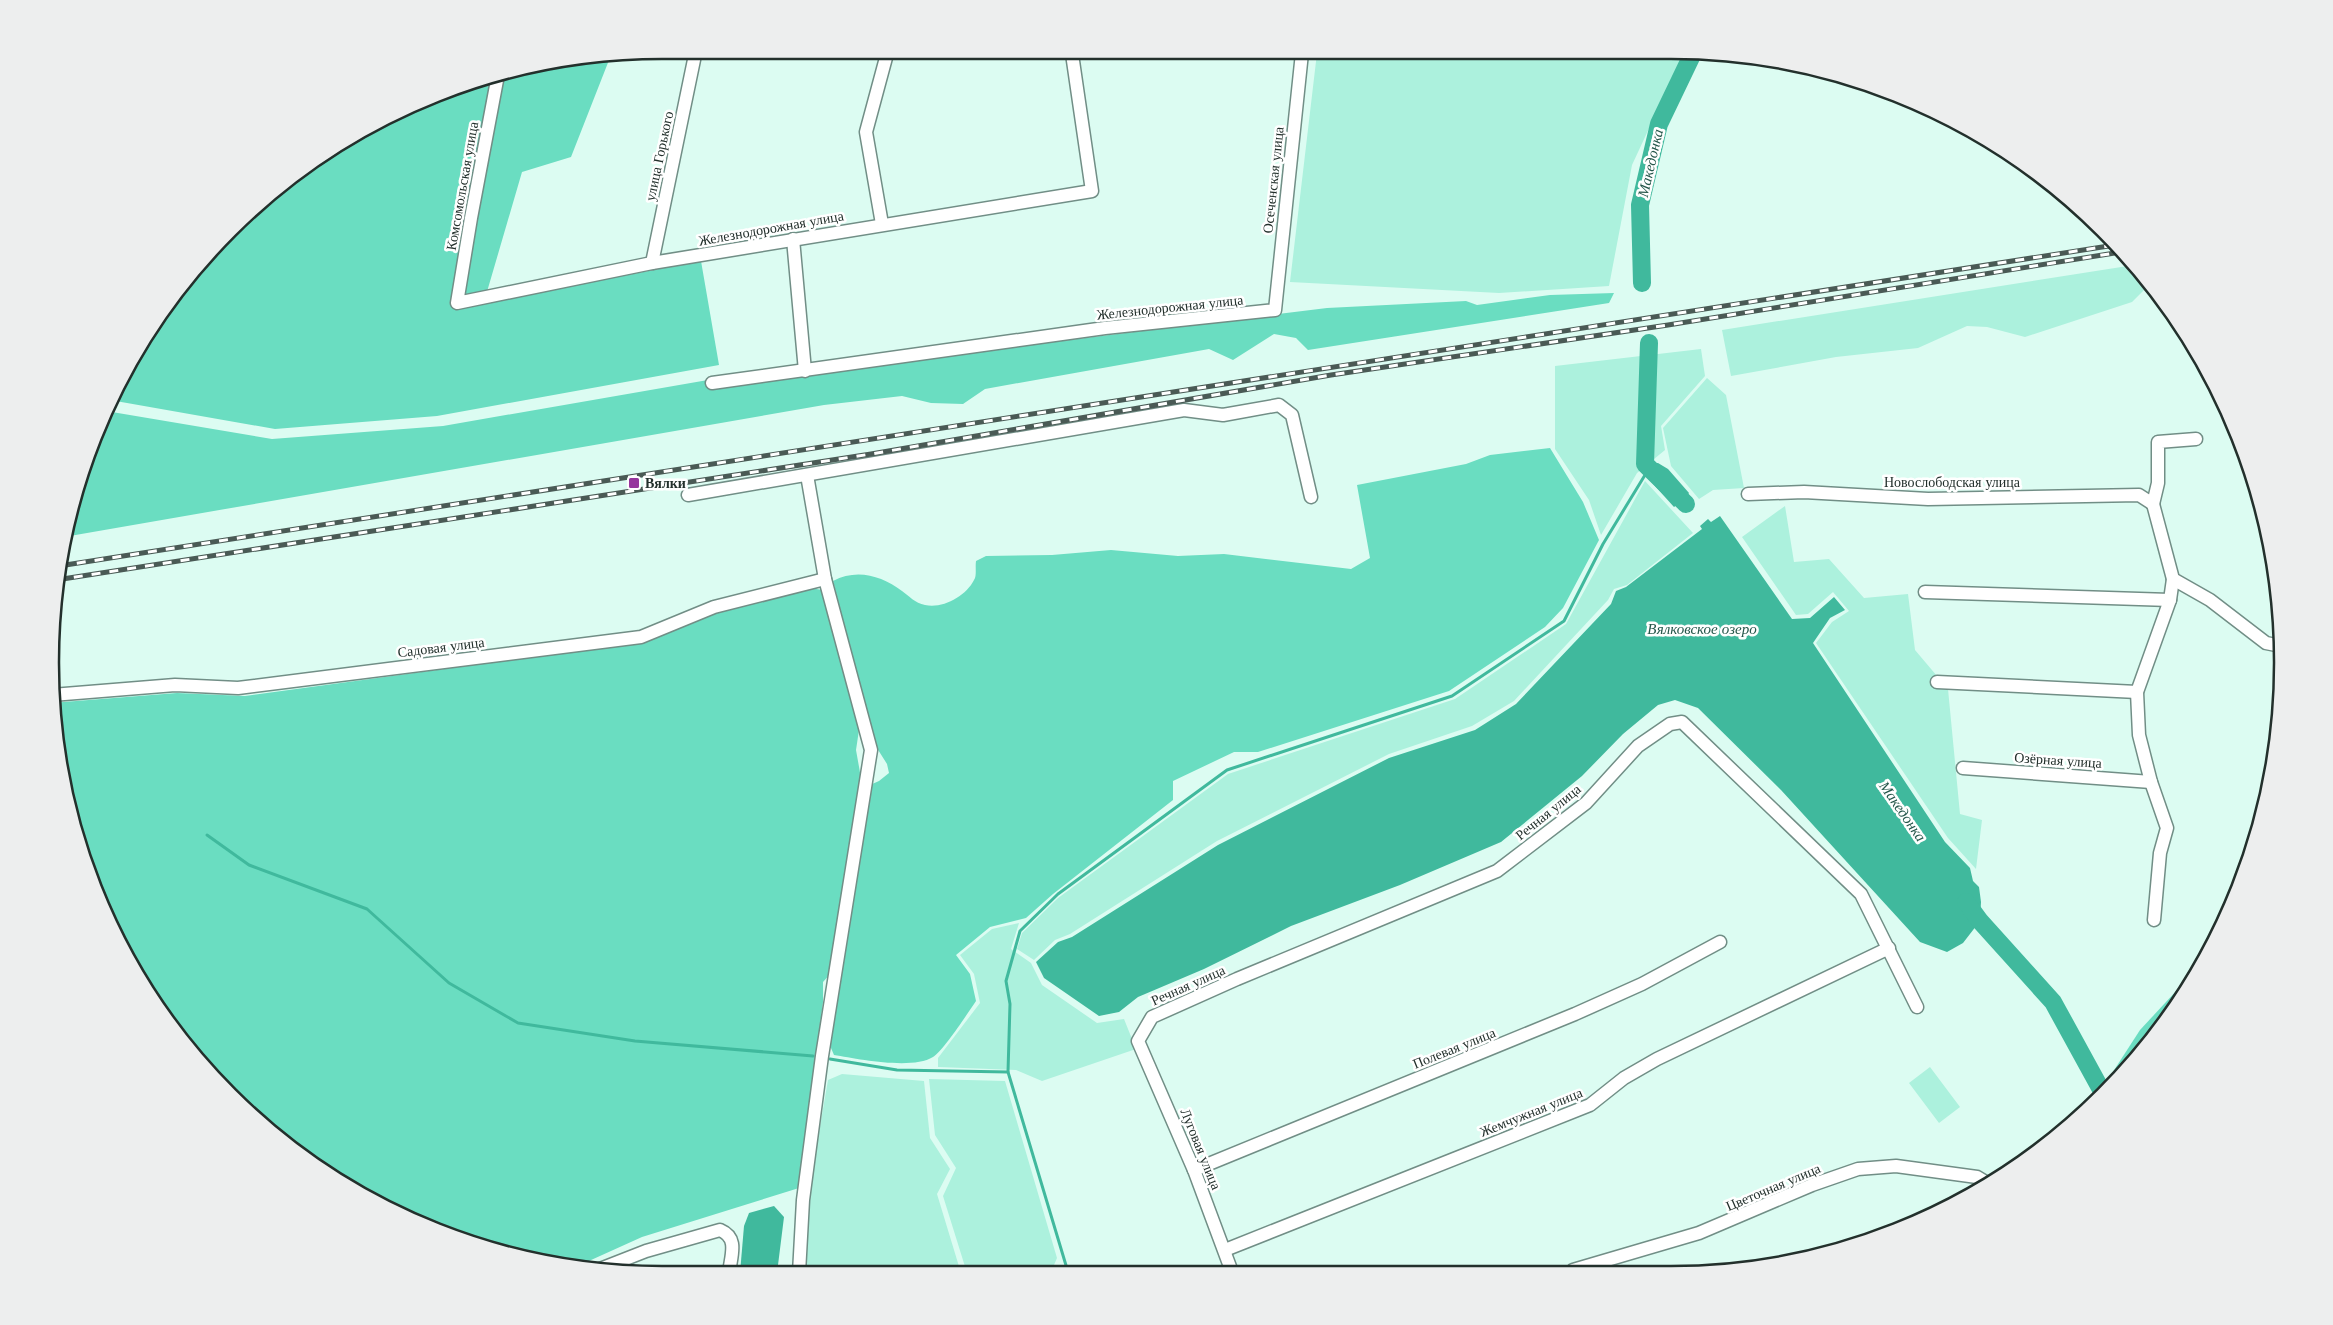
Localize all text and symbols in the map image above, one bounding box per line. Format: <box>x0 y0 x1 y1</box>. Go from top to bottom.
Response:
street label: улица Горького <box>641 109 677 203</box>
street label: Комсомольская улица <box>442 120 482 252</box>
street label: Осеченская улица <box>1258 125 1288 234</box>
water label: Македонка <box>1633 127 1667 200</box>
street label: Железнодорожная улица <box>697 206 846 250</box>
street label: Железнодорожная улица <box>1096 290 1245 324</box>
street label: Новослободская улица <box>1884 473 2021 491</box>
place label: Вялки <box>645 474 686 492</box>
marker: Вялки <box>627 476 641 490</box>
water label: Вялковское озеро <box>1647 619 1757 638</box>
street label: Садовая улица <box>397 633 486 661</box>
street label: Озёрная улица <box>2014 748 2103 772</box>
water label: Македонка <box>1875 776 1931 845</box>
street label: Речная улица <box>1512 780 1585 844</box>
street label: Речная улица <box>1148 960 1229 1009</box>
street label: Полевая улица <box>1410 1023 1499 1073</box>
street label: Жемчужная улица <box>1477 1083 1586 1141</box>
street label: Луговая улица <box>1177 1106 1226 1193</box>
street label: Цветочная улица <box>1723 1159 1824 1215</box>

